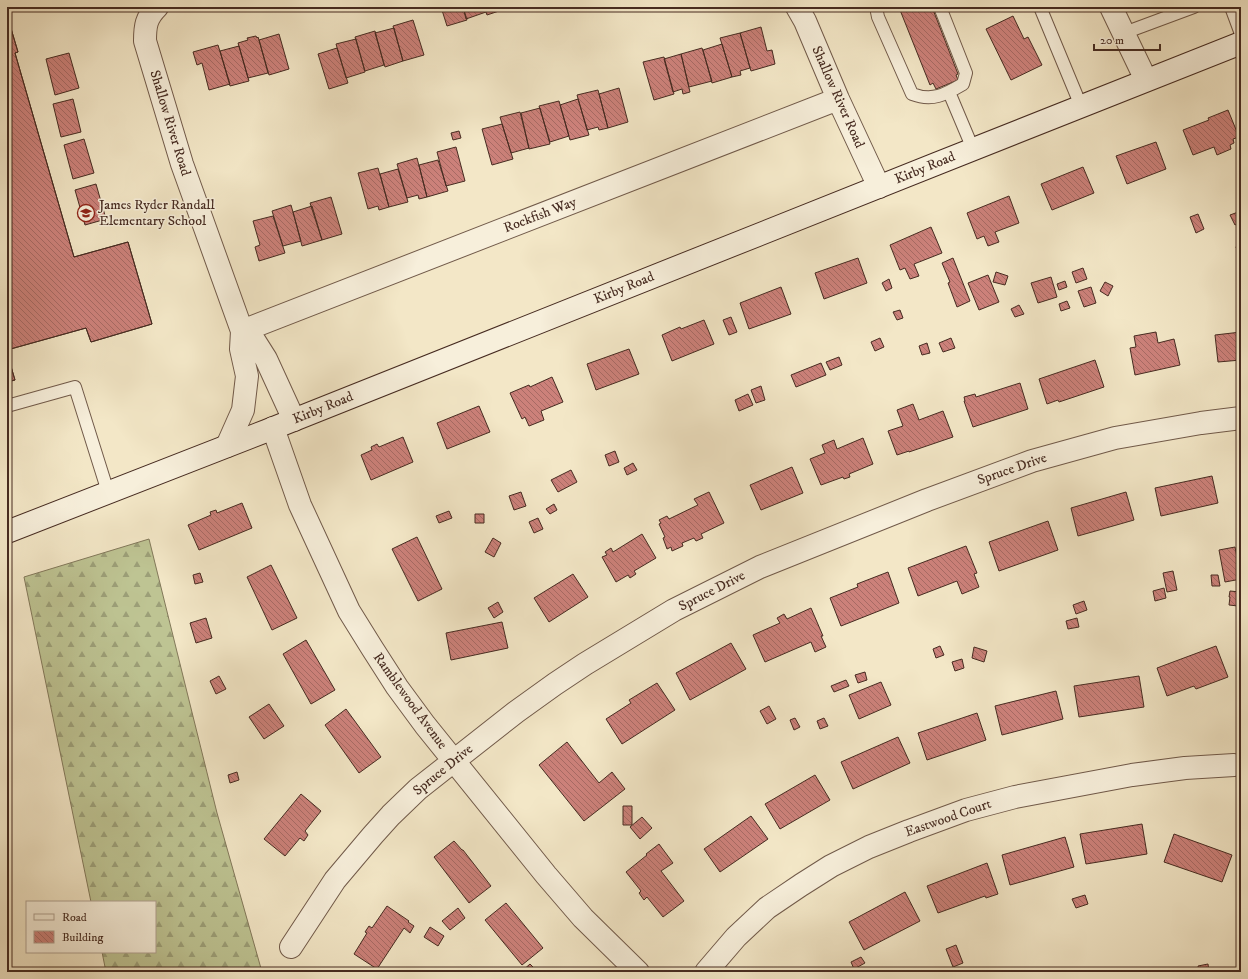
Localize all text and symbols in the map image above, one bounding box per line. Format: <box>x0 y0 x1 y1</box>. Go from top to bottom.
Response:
scale bar <box>1094 26 1160 52</box>
text: 20 m <box>1100 33 1124 48</box>
street label: Shallow River Road <box>807 43 869 151</box>
street label: Shallow River Road <box>145 68 195 178</box>
street label: Kirby Road <box>892 148 958 188</box>
street label: Rockfish Way <box>501 193 579 237</box>
place label: James Ryder Randall Elementary School <box>97 196 216 230</box>
school or university icon: James Ryder Randall Elementary School <box>76 203 96 223</box>
street label: Kirby Road <box>591 268 657 308</box>
street label: Kirby Road <box>290 388 356 428</box>
street label: Spruce Drive <box>975 449 1049 489</box>
street label: Spruce Drive <box>676 566 748 615</box>
street label: Ramblewood Avenue <box>369 649 451 753</box>
street label: Spruce Drive <box>409 740 477 800</box>
street label: Eastwood Court <box>902 795 994 841</box>
legend <box>26 901 156 953</box>
text: Road <box>62 910 87 925</box>
text: Building <box>62 930 103 945</box>

